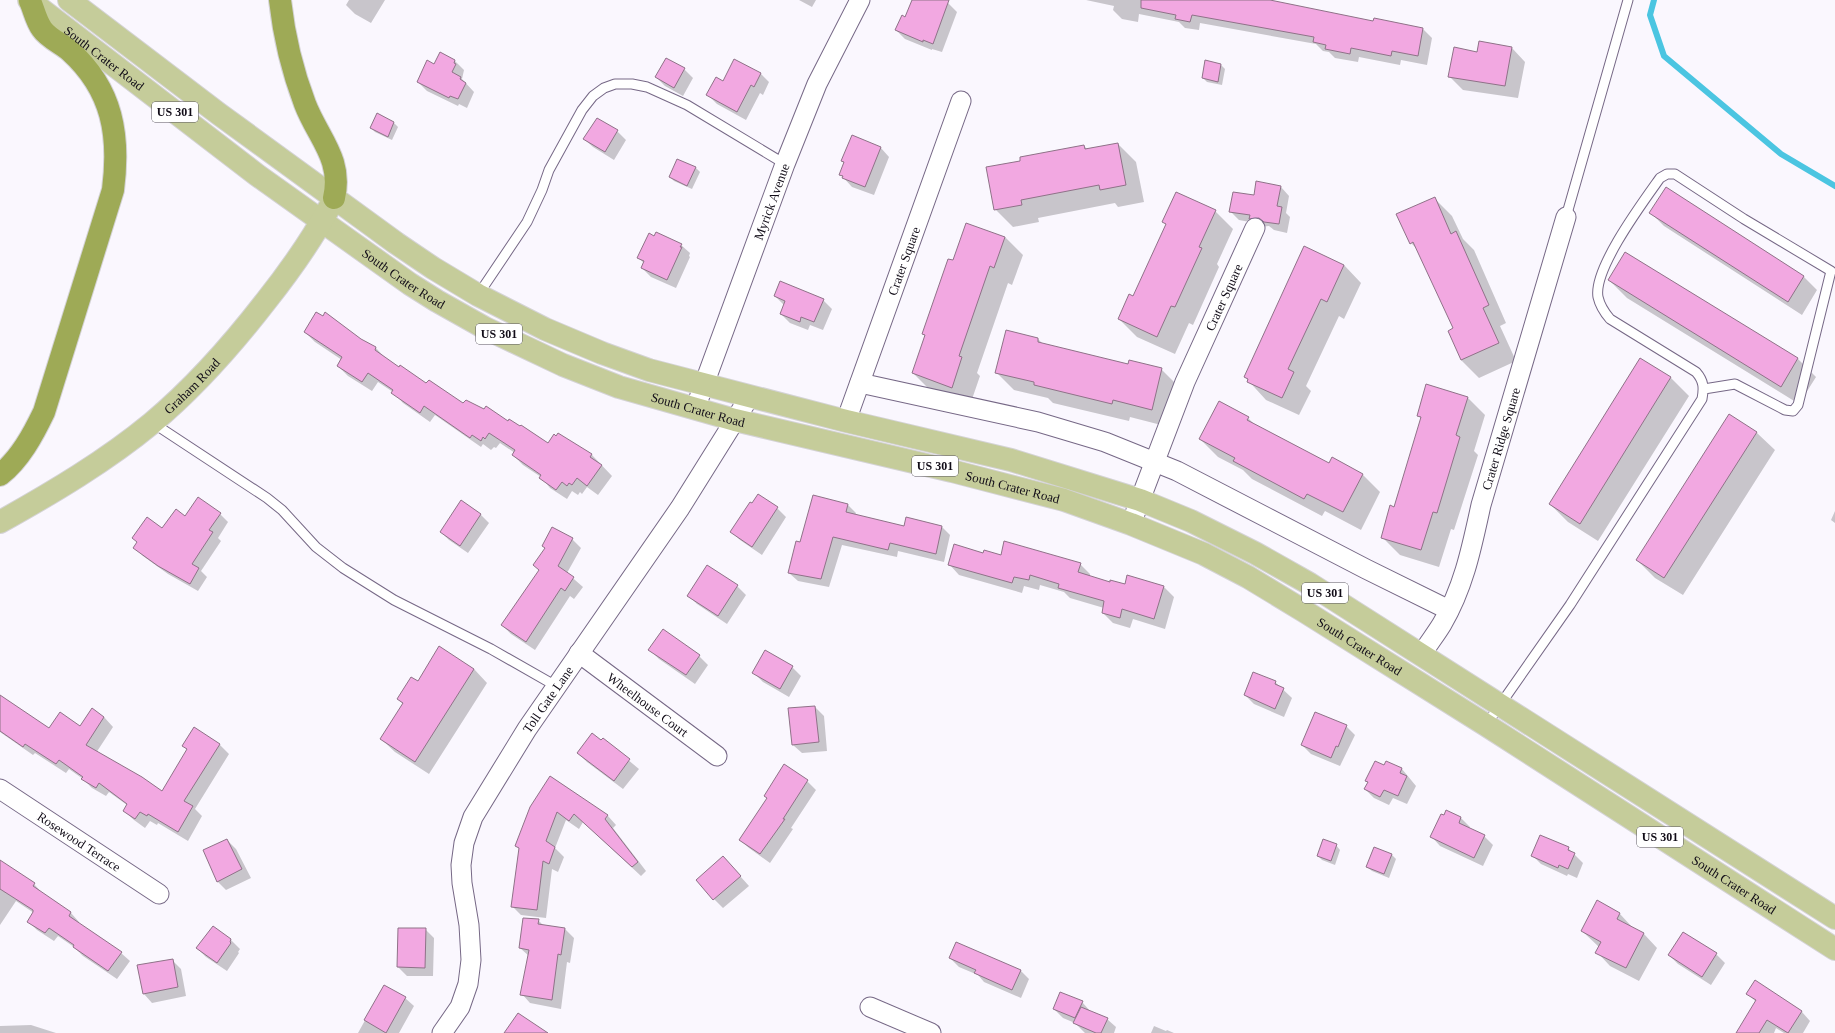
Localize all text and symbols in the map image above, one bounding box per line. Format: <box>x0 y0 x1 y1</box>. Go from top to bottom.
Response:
street label: South Crater Road <box>61 23 147 94</box>
road number: US 301 <box>152 102 198 122</box>
street label: Myrick Avenue <box>751 161 793 242</box>
street label: Crater Square <box>885 225 923 298</box>
street label: South Crater Road <box>359 245 448 312</box>
street label: Crater Square <box>1202 261 1246 333</box>
road number: US 301 <box>476 324 522 344</box>
street label: Graham Road <box>161 355 223 417</box>
street label: Crater Ridge Square <box>1479 386 1523 492</box>
street label: South Crater Road <box>649 390 747 430</box>
road number: US 301 <box>912 456 958 476</box>
street label: South Crater Road <box>964 468 1062 507</box>
road number: US 301 <box>1302 583 1348 603</box>
street label: South Crater Road <box>1314 614 1405 679</box>
street label: Toll Gate Lane <box>520 663 576 736</box>
street label: Wheelhouse Court <box>604 670 691 740</box>
street label: Rosewood Terrace <box>34 809 124 875</box>
road number: US 301 <box>1637 827 1683 847</box>
street label: South Crater Road <box>1689 852 1779 918</box>

